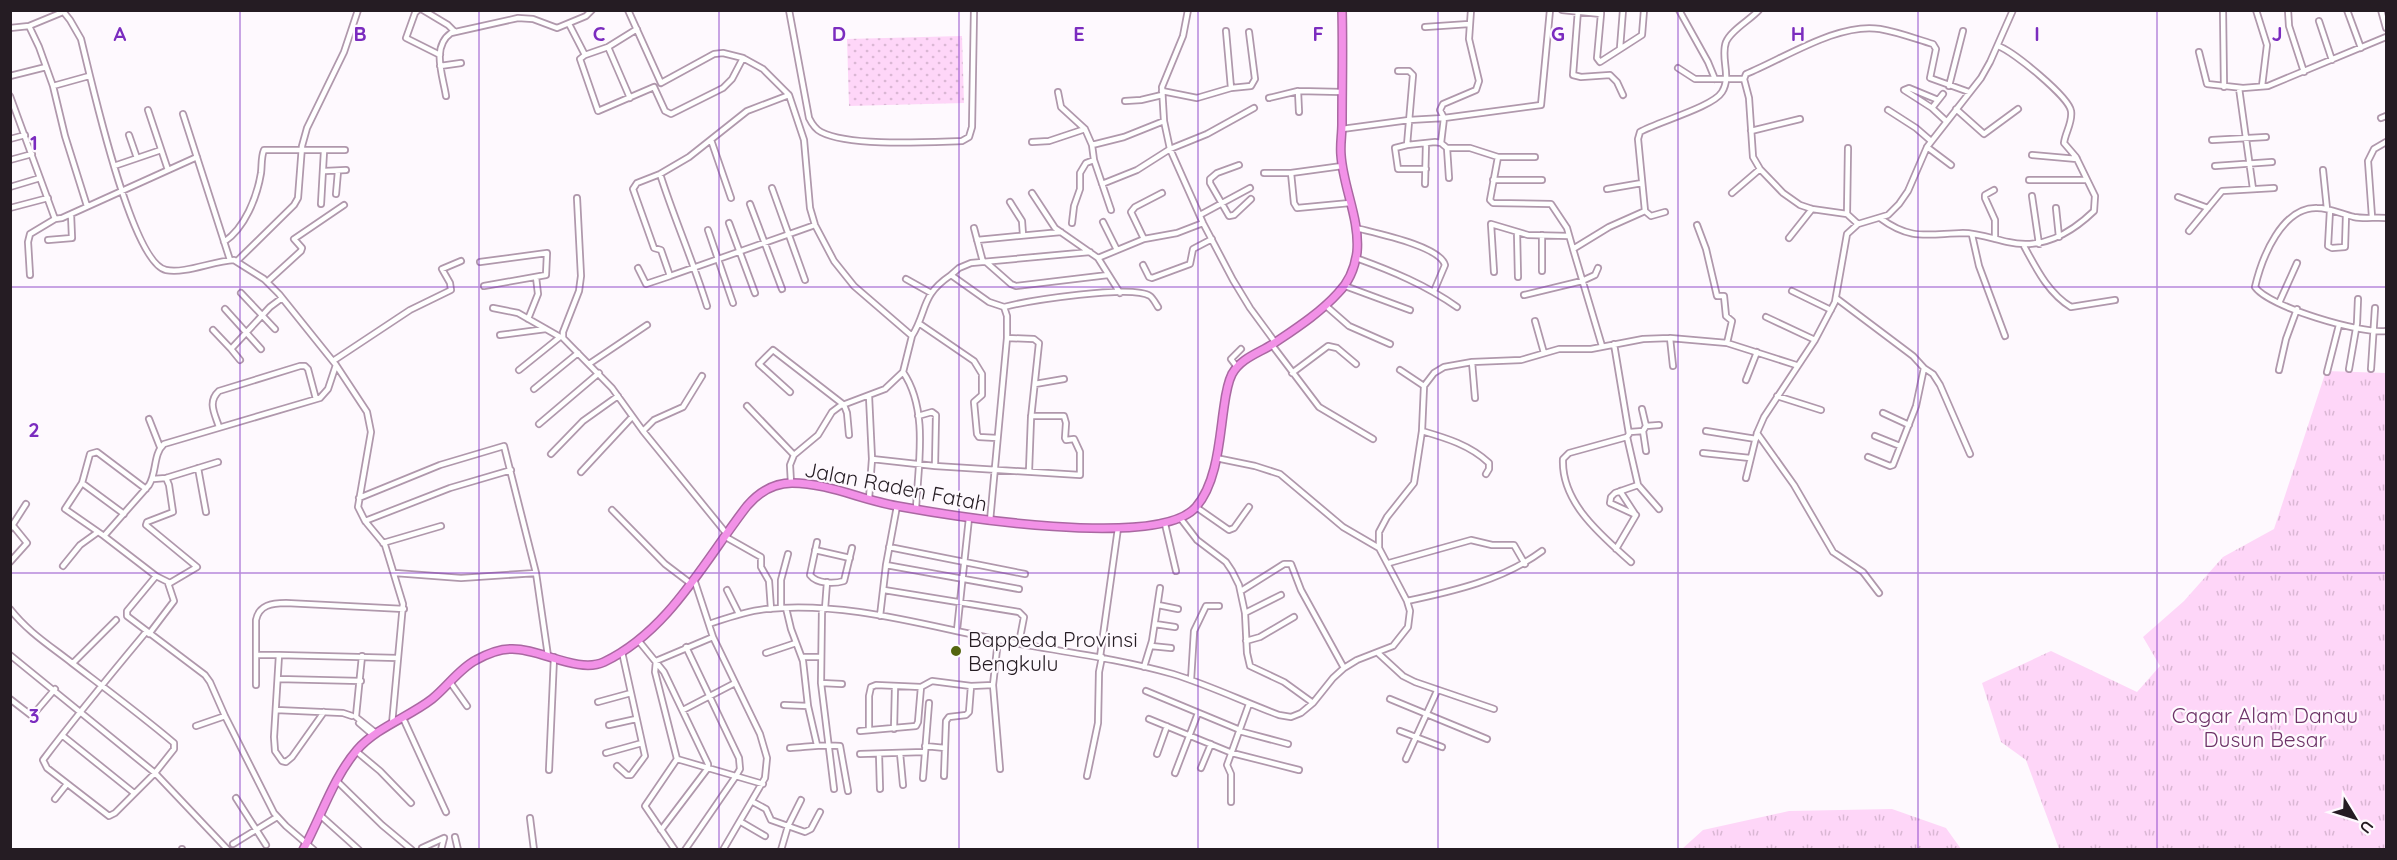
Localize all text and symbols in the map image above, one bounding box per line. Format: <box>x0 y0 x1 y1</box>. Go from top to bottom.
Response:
text: A <box>114 21 127 46</box>
text: B <box>353 21 367 46</box>
text: C <box>593 21 606 46</box>
text: D <box>832 21 846 46</box>
text: E <box>1073 21 1085 46</box>
text: F <box>1312 21 1324 46</box>
text: G <box>1551 21 1565 46</box>
text: H <box>1791 21 1805 46</box>
text: I <box>2034 21 2040 46</box>
text: J <box>2271 21 2283 46</box>
text: 1 <box>30 130 38 155</box>
text: 2 <box>28 417 40 442</box>
street label: Jalan Raden Fatah <box>802 456 990 516</box>
place label: Bappeda Provinsi Bengkulu <box>968 626 1138 676</box>
marker: Bappeda Provinsi Bengkulu <box>949 644 963 658</box>
park label: Cagar Alam Danau Dusun Besar <box>2172 702 2358 752</box>
text: 3 <box>29 703 39 728</box>
north arrow <box>2325 788 2385 848</box>
text: U <box>2355 817 2378 838</box>

